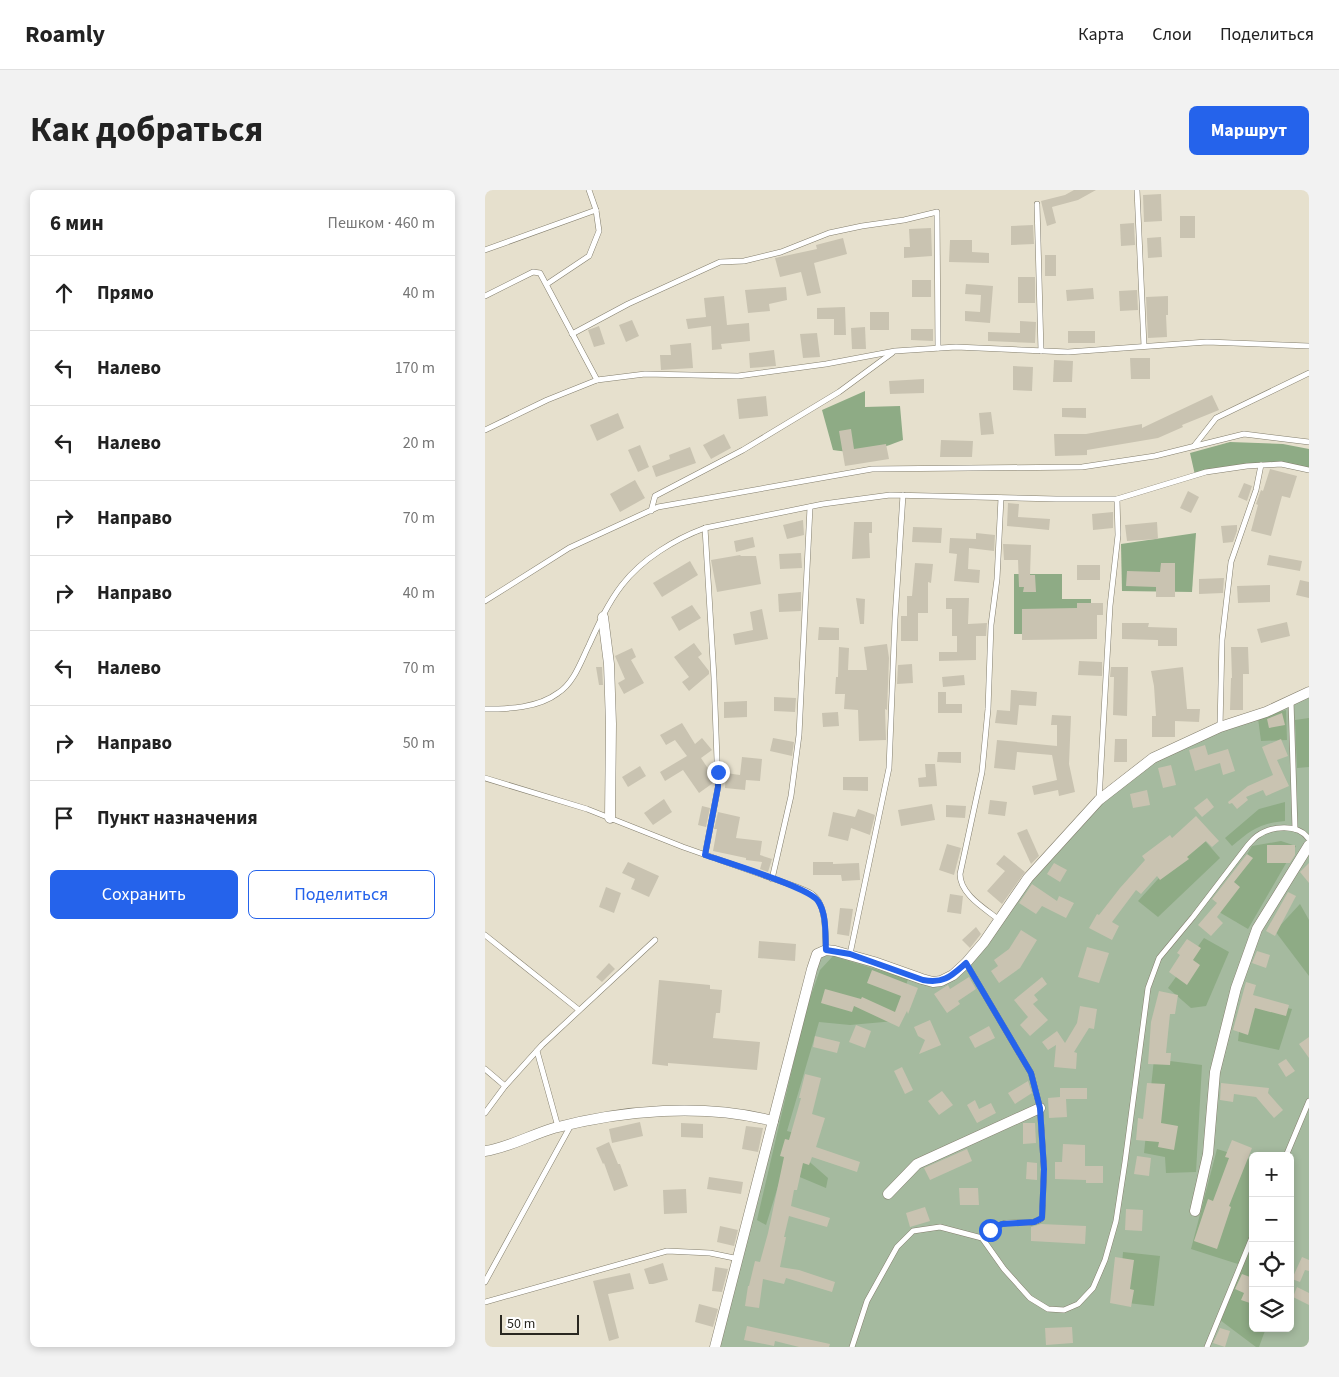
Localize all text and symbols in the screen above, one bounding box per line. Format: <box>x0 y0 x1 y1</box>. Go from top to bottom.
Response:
text: Roamly <box>25 17 105 52</box>
text: Карта <box>1078 22 1124 47</box>
text: Слои <box>1152 22 1192 47</box>
text: Поделиться <box>1220 22 1314 47</box>
text: Как добраться <box>30 105 263 155</box>
button: Маршрут <box>1189 106 1309 155</box>
text: 6 мин <box>50 208 104 238</box>
text: Пешком · 460 m <box>328 212 435 234</box>
icon: ahead <box>50 279 78 307</box>
text: Прямо <box>97 280 154 307</box>
text: 40 m <box>403 282 435 304</box>
icon: left <box>50 354 78 382</box>
text: Налево <box>97 355 161 382</box>
text: 170 m <box>395 357 435 379</box>
icon: left <box>50 429 78 457</box>
text: Налево <box>97 430 161 457</box>
text: 20 m <box>403 432 435 454</box>
icon: right <box>50 504 78 532</box>
text: Направо <box>97 505 172 532</box>
text: 70 m <box>403 507 435 529</box>
icon: right <box>50 579 78 607</box>
text: Направо <box>97 580 172 607</box>
text: 40 m <box>403 582 435 604</box>
icon: left <box>50 654 78 682</box>
text: Налево <box>97 655 161 682</box>
text: 70 m <box>403 657 435 679</box>
icon: right <box>50 729 78 757</box>
text: Направо <box>97 730 172 757</box>
text: 50 m <box>403 732 435 754</box>
route end <box>707 761 730 784</box>
icon: arrive <box>50 804 78 832</box>
text: Пункт назначения <box>97 805 258 832</box>
button: Сохранить <box>50 870 238 919</box>
button: Поделиться <box>248 870 435 919</box>
map controls <box>1249 1152 1294 1332</box>
button: + <box>1249 1152 1294 1197</box>
button: − <box>1249 1197 1294 1242</box>
route start <box>979 1219 1002 1242</box>
button: locate <box>1249 1242 1294 1287</box>
button: layers <box>1249 1287 1294 1332</box>
scale bar <box>500 1312 579 1335</box>
text: 50 m <box>507 1314 535 1334</box>

